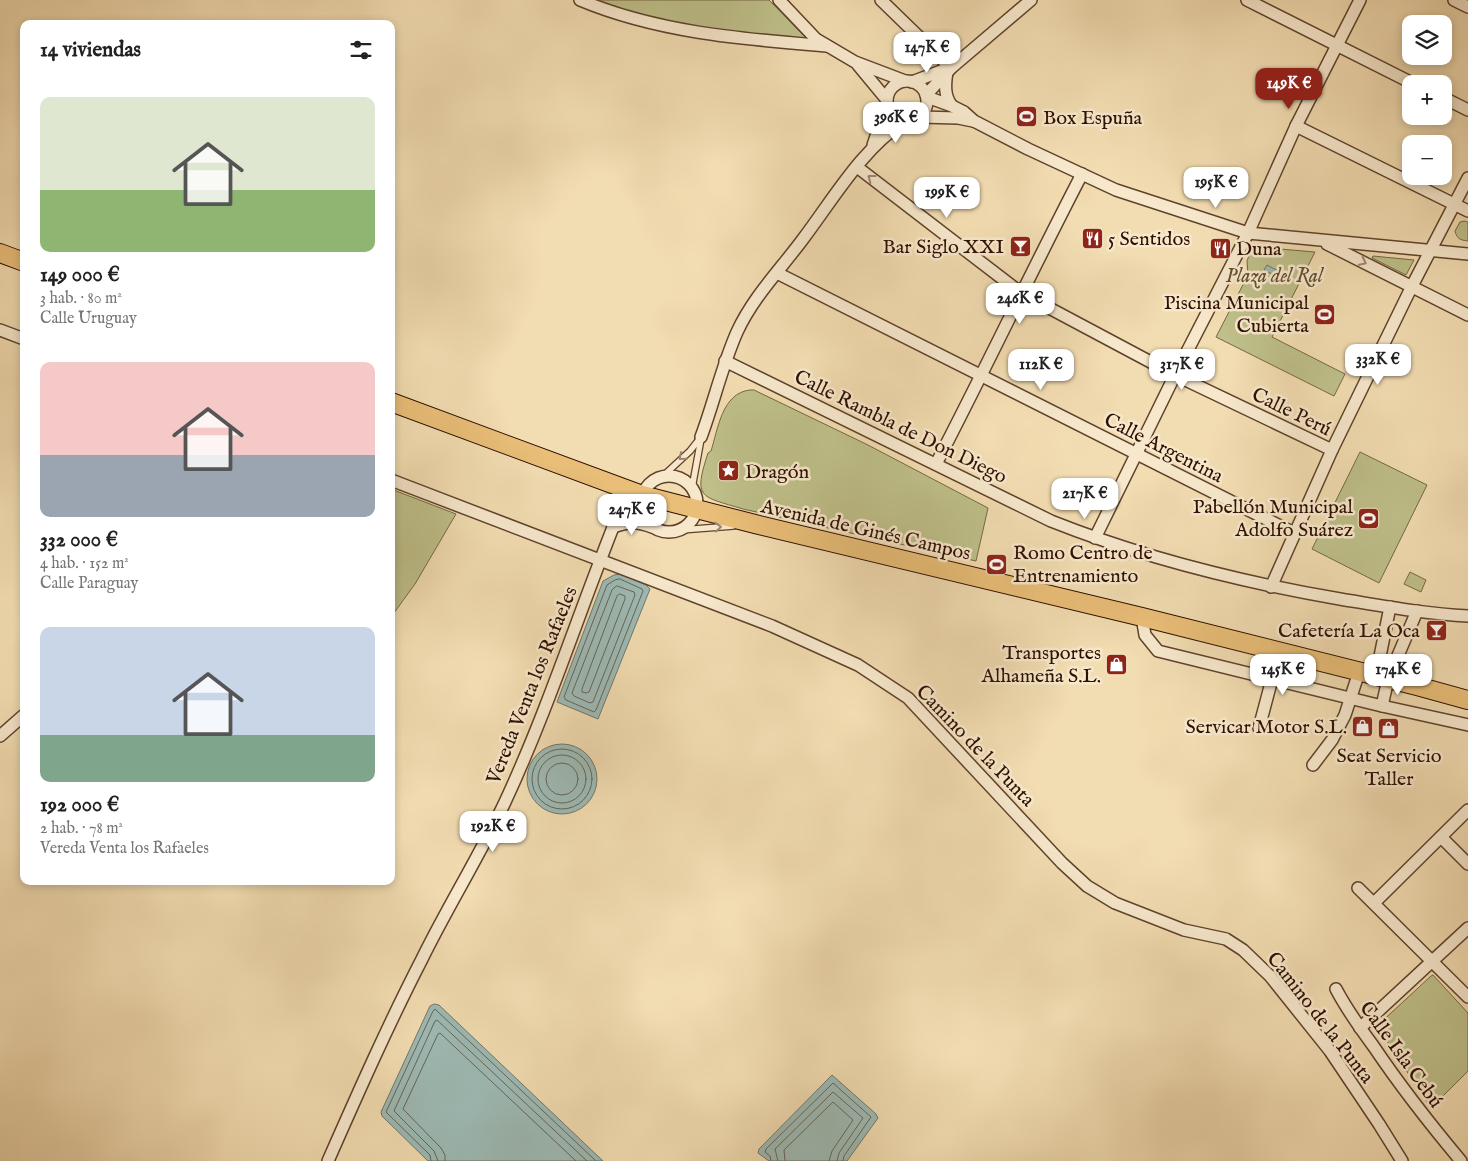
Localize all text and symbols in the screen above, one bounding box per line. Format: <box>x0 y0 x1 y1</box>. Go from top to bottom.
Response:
map controls <box>1402 15 1452 185</box>
button: layers <box>1402 15 1452 65</box>
pin: 147K € <box>886 32 968 74</box>
icon: filters <box>347 36 375 64</box>
text: 14 viviendas <box>40 37 141 64</box>
text: 147K € <box>904 38 950 58</box>
pin: 149K € <box>1248 68 1330 110</box>
text: 149K € <box>1266 74 1312 94</box>
button: + <box>1402 75 1452 125</box>
pin: 396K € <box>855 102 937 144</box>
sports icon: Box Espuña <box>1015 105 1039 129</box>
place label: Box Espuña <box>1043 106 1143 131</box>
text: 396K € <box>874 108 918 128</box>
icon: home <box>163 129 253 219</box>
button: − <box>1402 135 1452 185</box>
pin: 195K € <box>1175 166 1257 209</box>
text: 195K € <box>1194 173 1238 193</box>
one-way arrow <box>867 175 877 184</box>
pin: 199K € <box>906 176 988 219</box>
text: 199K € <box>925 183 969 203</box>
restaurant icon: 5 Sentidos <box>1080 226 1104 250</box>
place label: 5 Sentidos <box>1108 227 1190 252</box>
bar icon: Bar Siglo XXI <box>1008 234 1032 258</box>
place label: Bar Siglo XXI <box>882 235 1004 260</box>
restaurant icon: Duna <box>1208 236 1232 260</box>
place label: Duna <box>1236 237 1282 262</box>
one-way arrow <box>1358 256 1367 266</box>
text: 149 000 € <box>40 262 120 289</box>
park label: Plaza del Ral <box>1225 264 1325 289</box>
pin: 246K € <box>979 282 1061 325</box>
text: 3 hab. · 80 m² <box>40 289 122 309</box>
text: 246K € <box>997 289 1043 309</box>
place label: Piscina Municipal Cubierta <box>1164 291 1310 339</box>
sports icon: Piscina Municipal Cubierta <box>1313 302 1337 326</box>
text: Calle Uruguay <box>40 309 137 329</box>
pin: 332K € <box>1337 344 1419 386</box>
pin: 112K € <box>1000 348 1082 391</box>
pin: 317K € <box>1141 348 1223 391</box>
text: 332K € <box>1356 350 1400 370</box>
text: 112K € <box>1019 355 1063 375</box>
text: 317K € <box>1160 355 1204 375</box>
street label: Calle Rambla de Don Diego <box>790 365 1011 490</box>
street label: Calle Perú <box>1247 382 1335 442</box>
icon: home <box>163 394 253 484</box>
street label: Calle Argentina <box>1100 408 1227 489</box>
one-way arrow <box>679 452 688 461</box>
place icon: Dragón <box>717 459 741 483</box>
place label: Dragón <box>745 460 810 485</box>
pin: 217K € <box>1044 478 1126 520</box>
text: 217K € <box>1062 484 1108 504</box>
pin: 247K € <box>591 494 673 536</box>
street label: Avenida de Ginés Campos <box>757 494 973 567</box>
place label: Pabellón Municipal Adolfo Suárez <box>1193 495 1354 543</box>
text: 247K € <box>609 500 655 520</box>
sports icon: Pabellón Municipal Adolfo Suárez <box>1357 506 1381 530</box>
one-way arrow <box>714 521 722 532</box>
text: 332 000 € <box>40 527 118 554</box>
place label: Romo Centro de Entrenamiento <box>1013 541 1153 589</box>
sports icon: Romo Centro de Entrenamiento <box>985 552 1009 576</box>
text: 4 hab. · 152 m² <box>40 554 129 574</box>
text: Calle Paraguay <box>40 574 138 594</box>
street label: Vereda Venta los Rafaeles <box>481 583 584 789</box>
bar icon: Cafetería La Oca <box>1424 618 1448 642</box>
place label: Cafetería La Oca <box>1278 619 1420 644</box>
place label: Transportes Alhameña S.L. <box>980 641 1101 689</box>
shop icon: Transportes Alhameña S.L. <box>1105 652 1129 676</box>
pin: 145K € <box>1242 654 1324 696</box>
pin: 174K € <box>1357 654 1439 696</box>
icon: home <box>163 659 253 749</box>
text: 145K € <box>1261 660 1305 680</box>
text: 174K € <box>1375 660 1421 680</box>
street label: Camino de la Punta <box>910 680 1040 813</box>
shop icon: Servicar Motor S.L. <box>1351 714 1375 738</box>
place label: Servicar Motor S.L. <box>1185 715 1347 740</box>
shop icon: Seat Servicio Taller <box>1377 717 1401 741</box>
place label: Seat Servicio Taller <box>1337 744 1442 792</box>
text: 192 000 € <box>40 792 119 819</box>
pin: 192K € <box>452 810 534 853</box>
text: 192K € <box>471 817 515 837</box>
text: 2 hab. · 78 m² <box>40 819 123 839</box>
text: Vereda Venta los Rafaeles <box>40 839 209 859</box>
street label: Camino de la Punta <box>1261 947 1379 1089</box>
street label: Calle Isla Cebú <box>1354 997 1448 1113</box>

